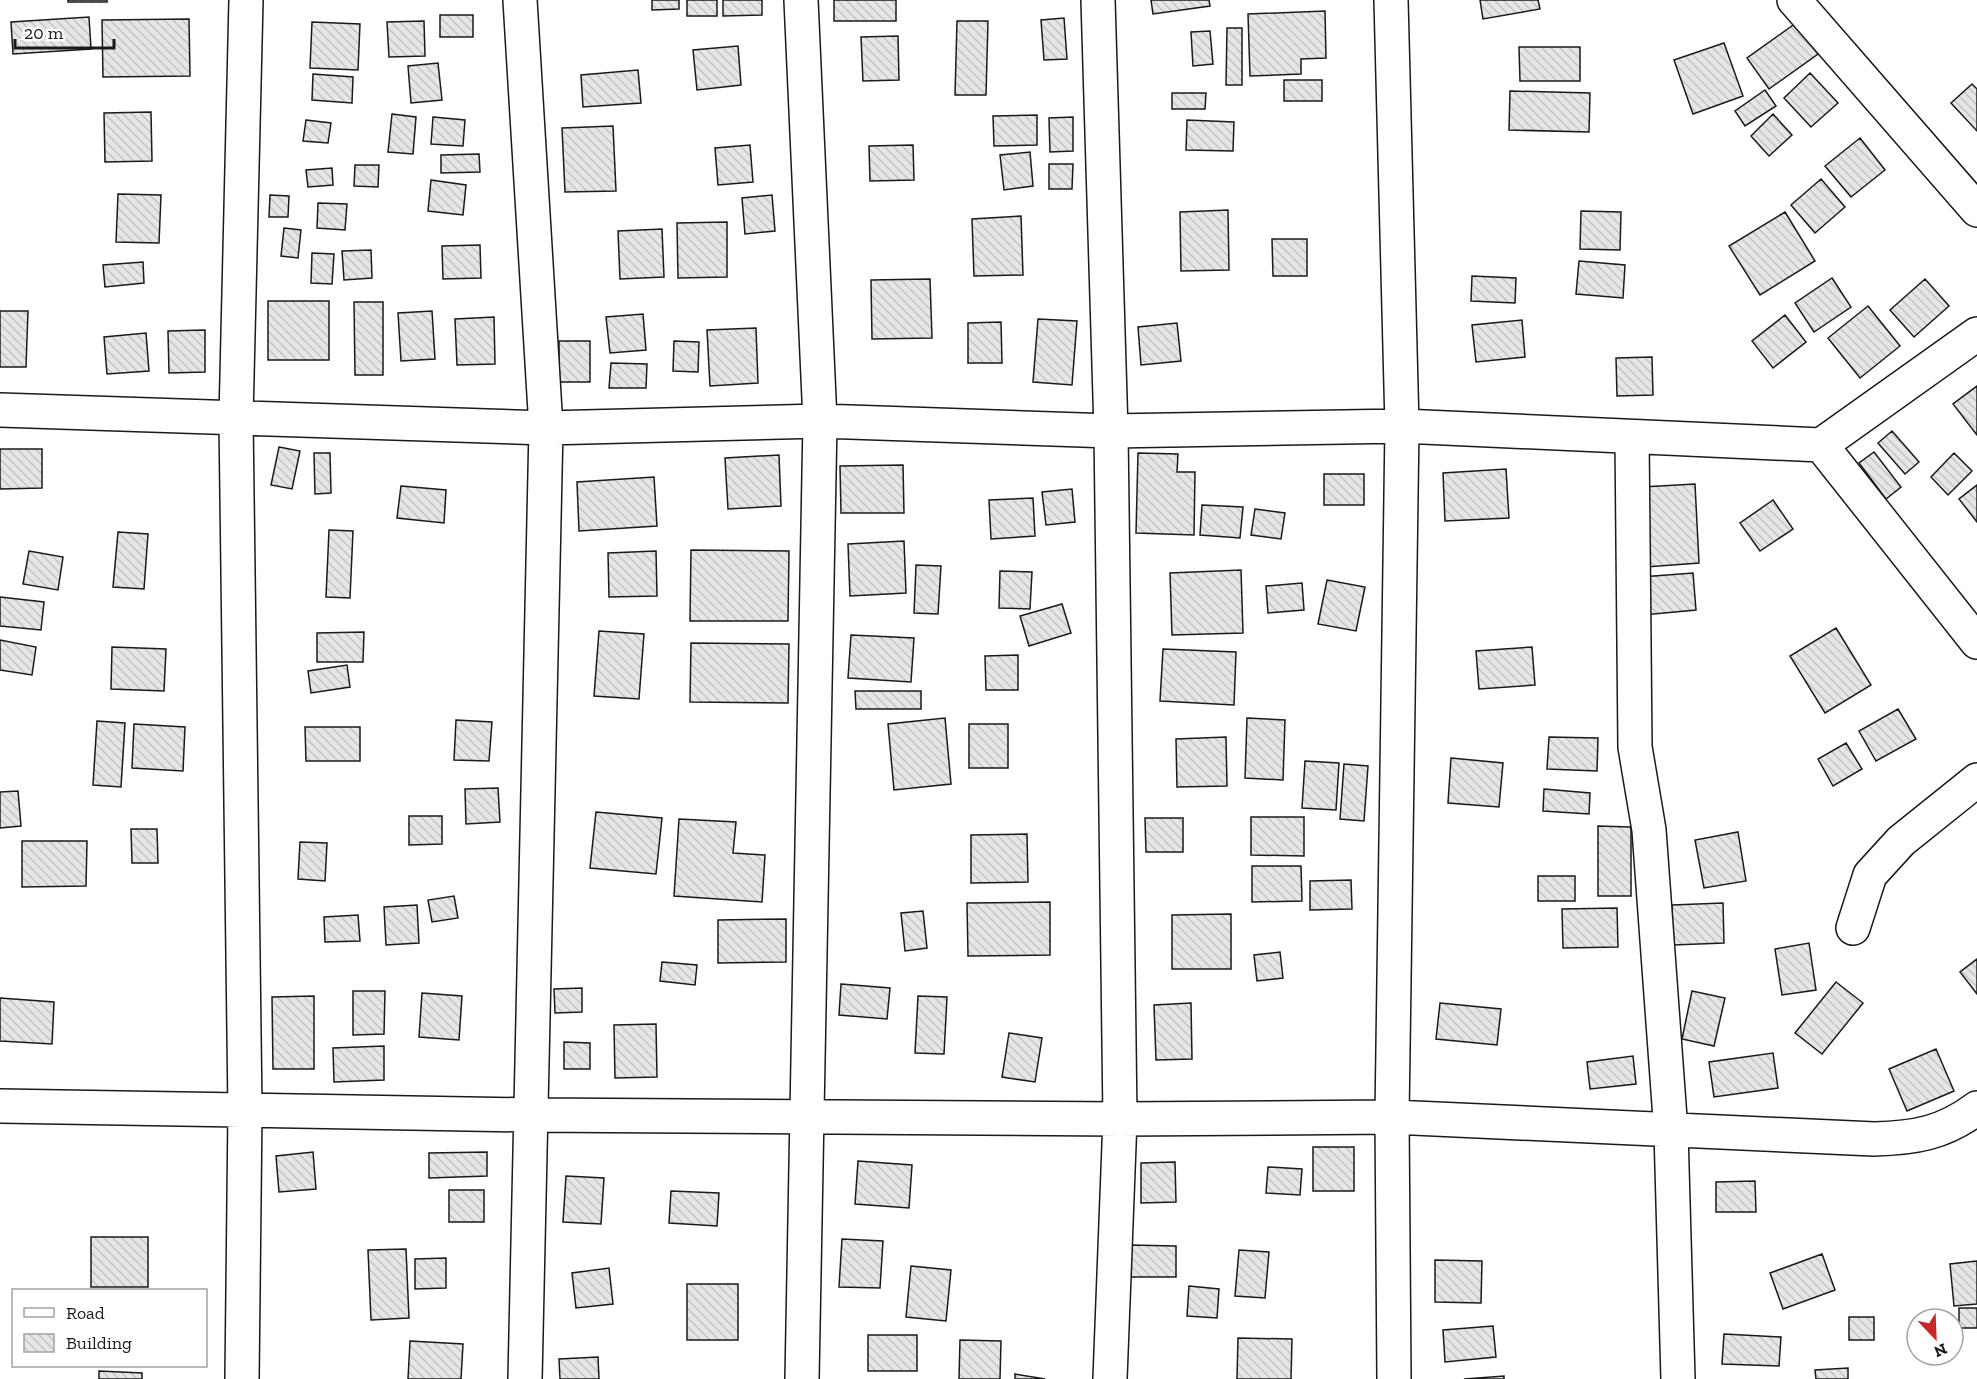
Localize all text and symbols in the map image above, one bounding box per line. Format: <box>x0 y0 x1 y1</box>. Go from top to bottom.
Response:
scale bar <box>15 12 114 50</box>
text: 20 m <box>24 22 64 44</box>
legend <box>12 1289 207 1367</box>
text: Road <box>66 1302 105 1324</box>
north arrow <box>1905 1307 1965 1367</box>
text: Building <box>66 1332 132 1354</box>
text: N <box>1931 1339 1950 1361</box>

